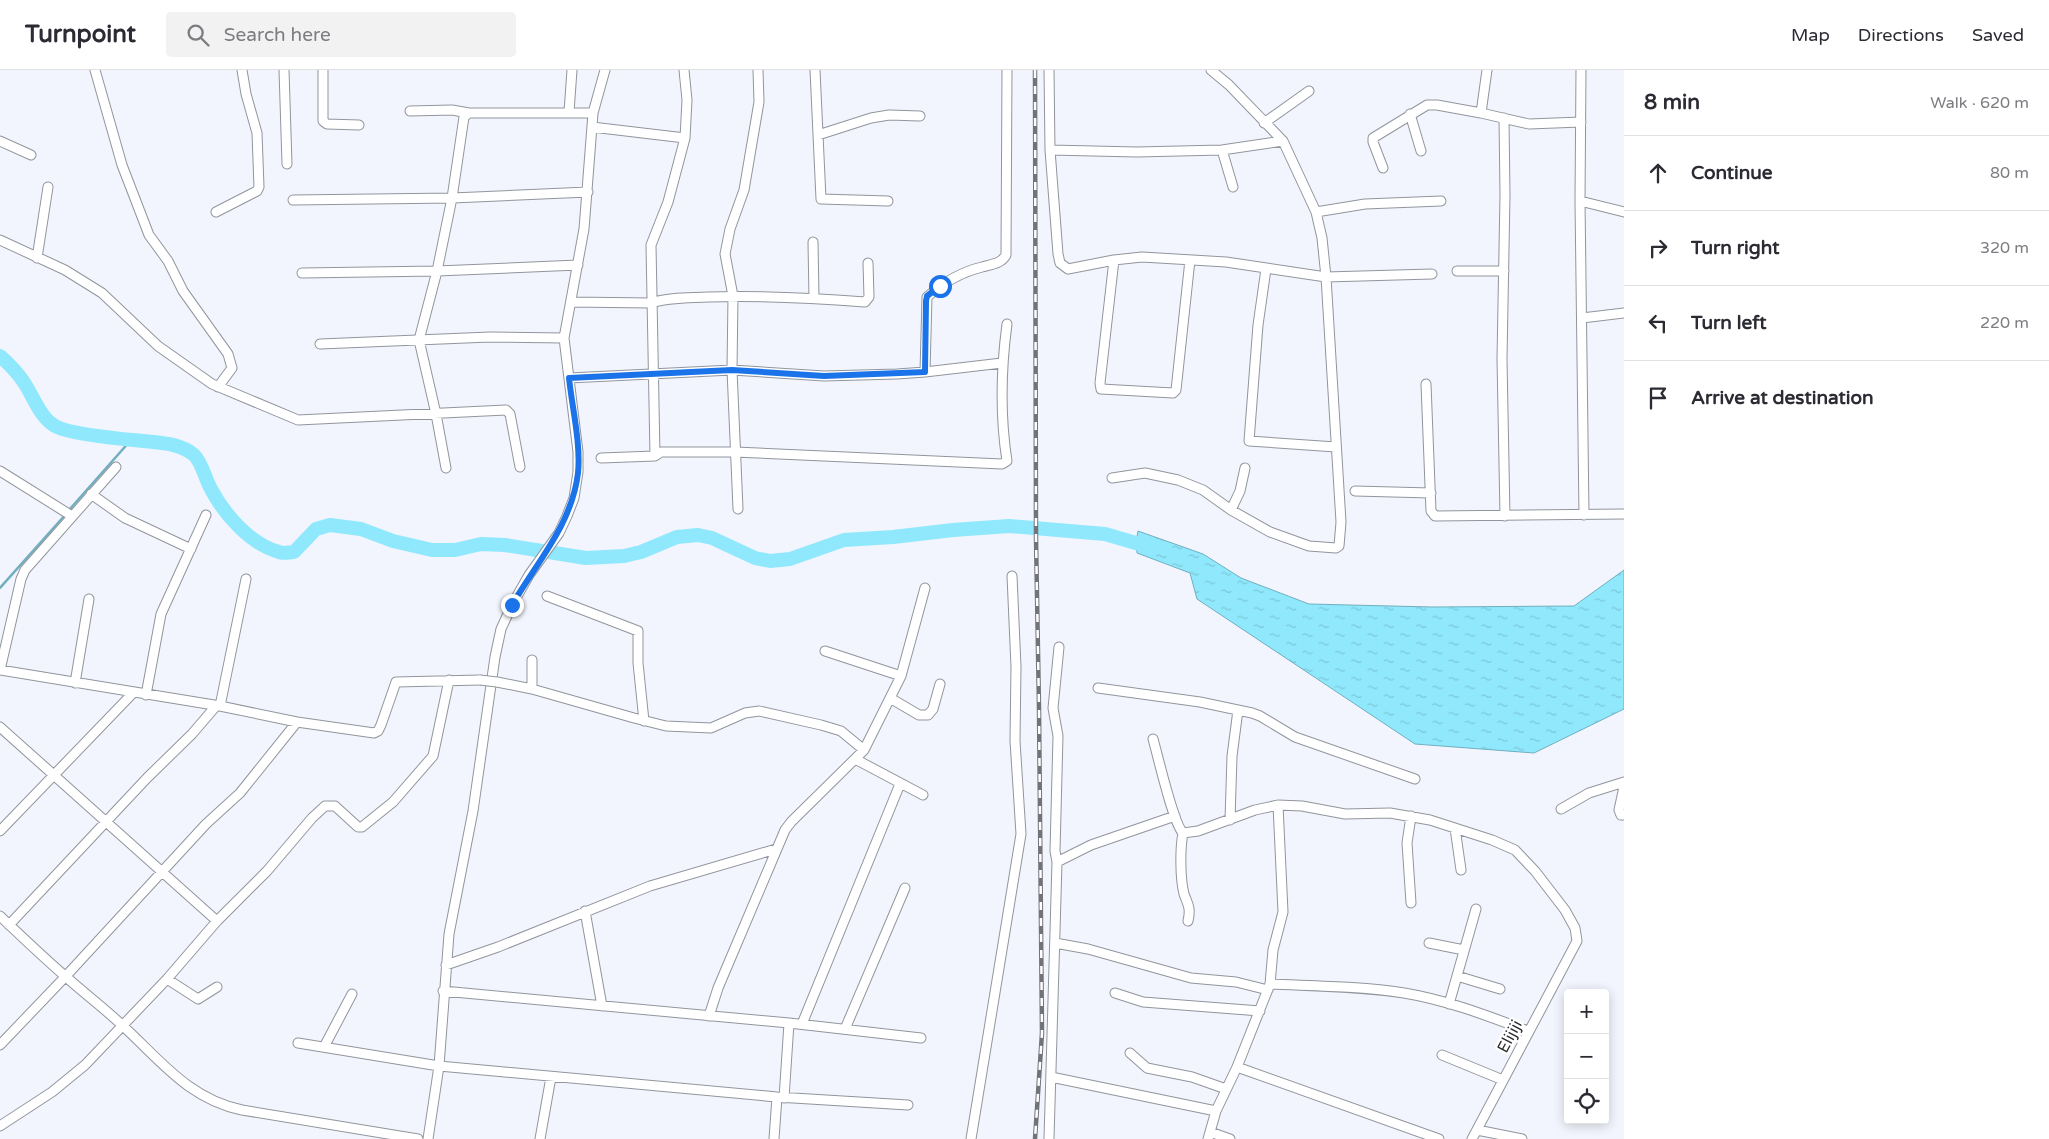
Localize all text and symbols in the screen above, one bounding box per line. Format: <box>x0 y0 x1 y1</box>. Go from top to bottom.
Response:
search box <box>166 12 516 57</box>
text: Turnpoint <box>25 20 136 49</box>
icon: search <box>184 21 212 49</box>
text: Search here <box>224 24 331 46</box>
text: Map <box>1791 24 1830 46</box>
text: Directions <box>1858 24 1944 46</box>
text: Saved <box>1972 24 2024 46</box>
text: 8 min <box>1644 90 1700 115</box>
text: Walk · 620 m <box>1930 93 2029 113</box>
icon: ahead <box>1644 159 1672 187</box>
text: Continue <box>1691 162 1773 184</box>
text: 80 m <box>1990 163 2029 183</box>
icon: right <box>1644 234 1672 262</box>
text: Turn right <box>1691 237 1779 259</box>
text: 320 m <box>1980 238 2029 258</box>
route start <box>929 275 952 298</box>
icon: left <box>1644 309 1672 337</box>
text: Turn left <box>1691 312 1767 334</box>
text: 220 m <box>1980 313 2029 333</box>
icon: arrive <box>1644 384 1672 412</box>
text: Arrive at destination <box>1691 387 1874 409</box>
route end <box>501 594 524 617</box>
map controls <box>1564 989 1609 1124</box>
button: + <box>1564 989 1609 1034</box>
street label: Elijiji <box>1493 1017 1527 1056</box>
button: − <box>1564 1034 1609 1079</box>
button: locate <box>1564 1079 1609 1124</box>

